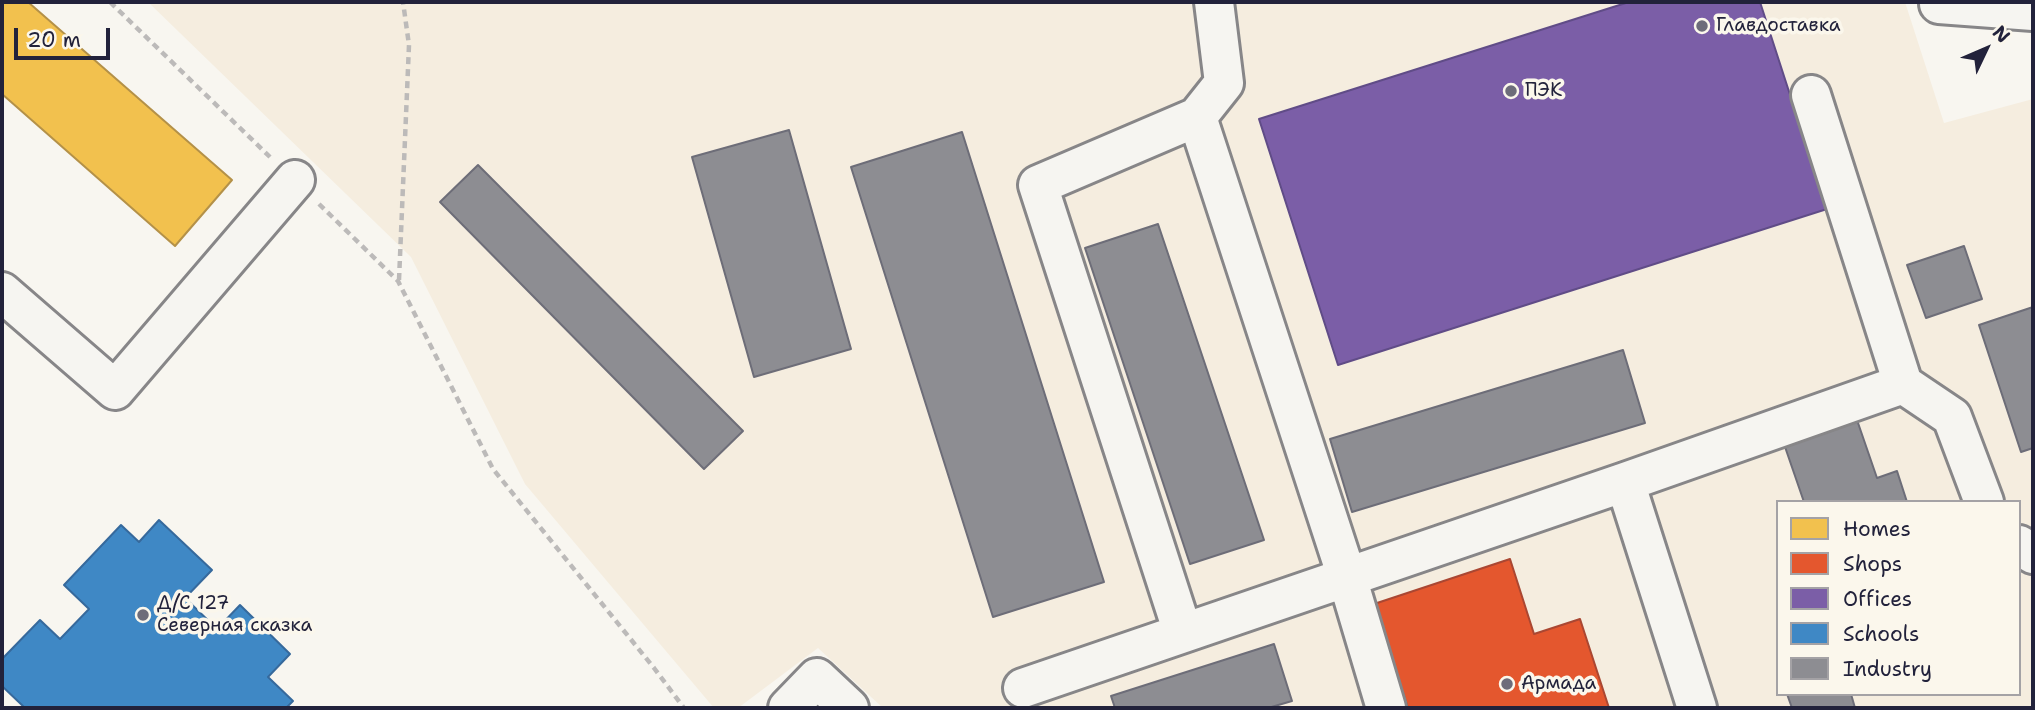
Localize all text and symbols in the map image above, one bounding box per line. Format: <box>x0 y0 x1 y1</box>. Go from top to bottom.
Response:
scale bar <box>18 14 114 58</box>
north arrow <box>1951 14 2021 84</box>
place label: Главдоставка <box>1716 15 1841 37</box>
marker: Главдоставка <box>1694 18 1710 34</box>
text: N <box>1987 20 2016 48</box>
text: 20 m <box>27 26 81 54</box>
place label: ПЭК <box>1525 80 1562 102</box>
marker: ПЭК <box>1503 83 1519 99</box>
legend <box>1776 500 2021 696</box>
text: Homes <box>1843 515 1911 543</box>
text: Shops <box>1843 550 1902 578</box>
text: Offices <box>1843 585 1912 613</box>
place label: Д/С 127 Северная сказка <box>157 593 312 637</box>
marker: Д/С 127 Северная сказка <box>135 607 151 623</box>
text: Schools <box>1843 620 1919 648</box>
text: Industry <box>1843 655 1932 683</box>
place label: Армада <box>1521 673 1596 695</box>
marker: Армада <box>1499 676 1515 692</box>

